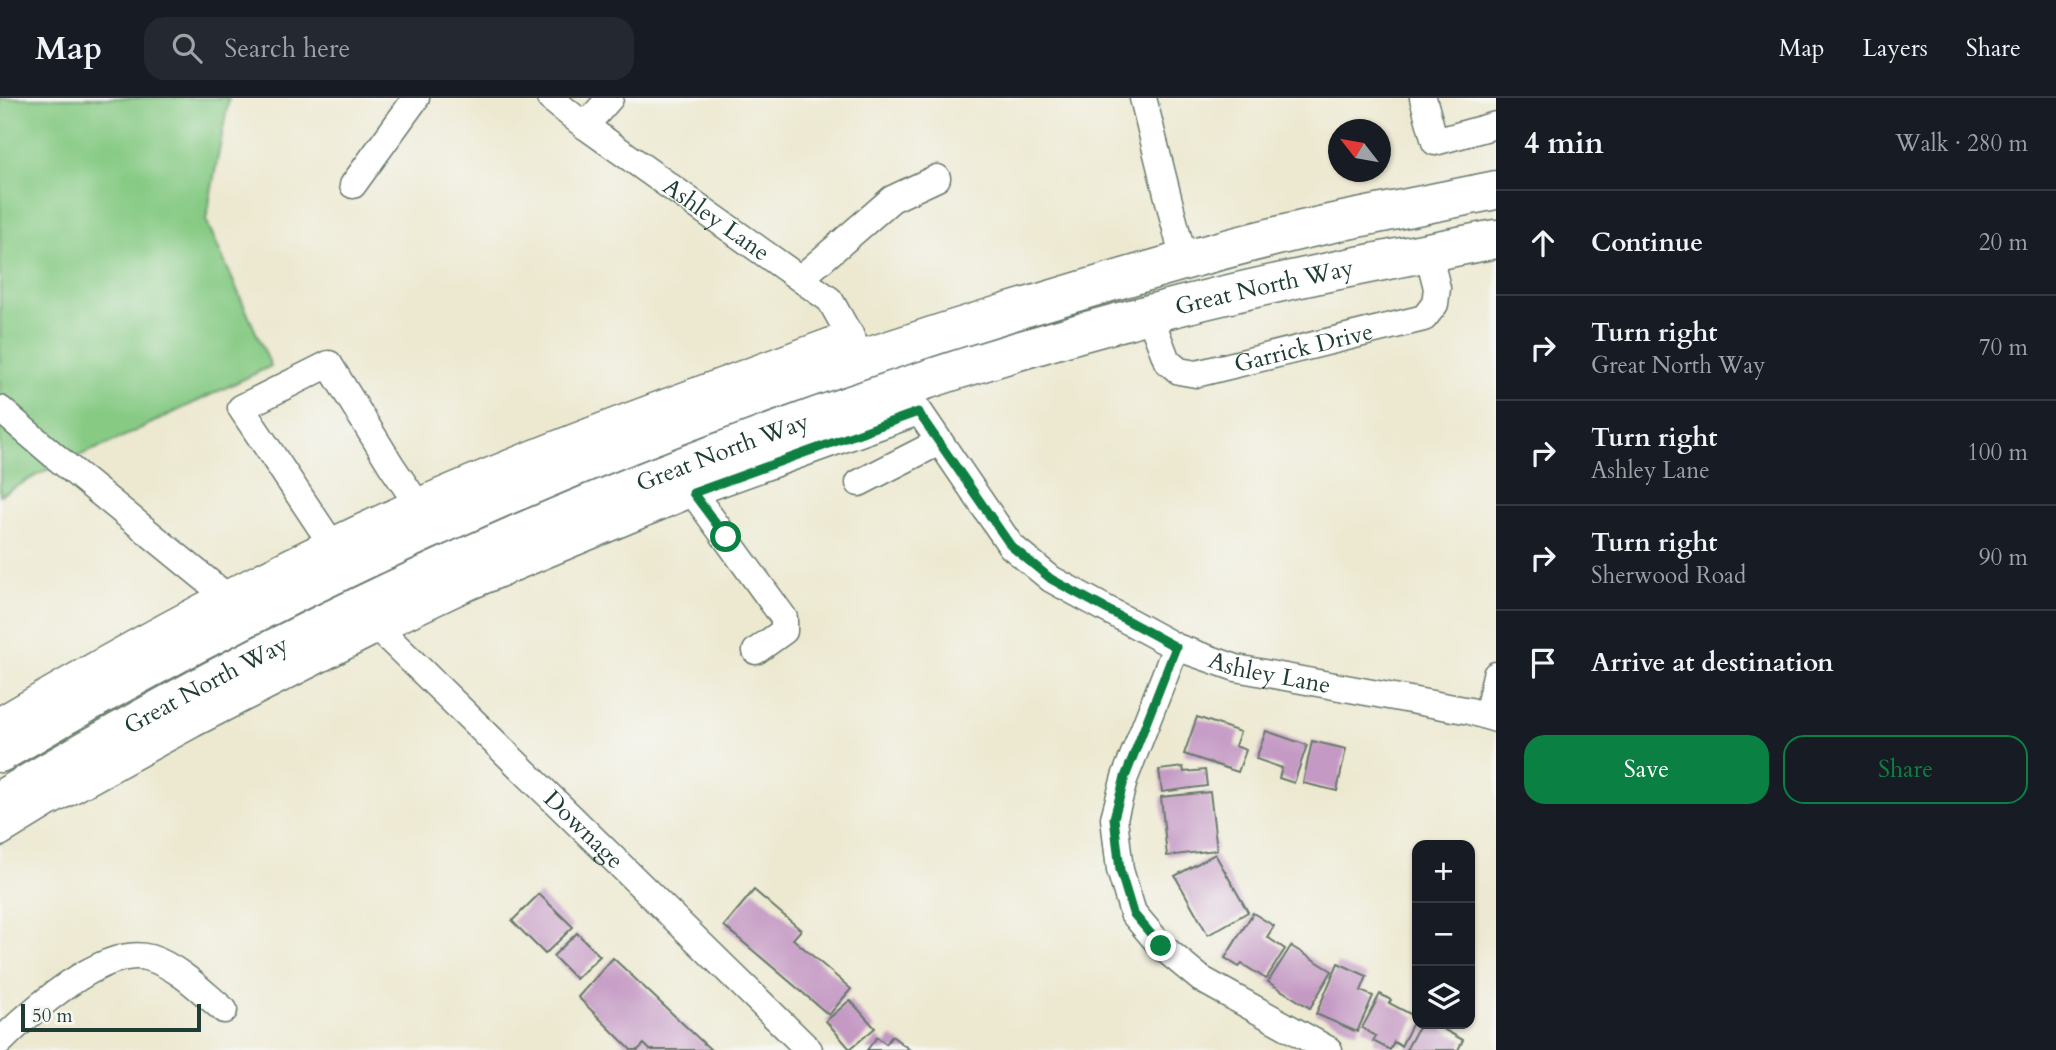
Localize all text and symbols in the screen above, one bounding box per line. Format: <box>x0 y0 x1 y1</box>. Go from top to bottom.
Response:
search box <box>144 17 634 80</box>
text: Map <box>35 26 102 71</box>
icon: search <box>168 29 206 67</box>
text: Search here <box>224 31 350 66</box>
text: Map <box>1779 32 1825 65</box>
text: Layers <box>1863 32 1928 65</box>
text: Share <box>1966 32 2021 65</box>
north arrow <box>1328 119 1391 182</box>
text: 4 min <box>1524 123 1604 164</box>
text: Walk · 280 m <box>1895 128 2028 159</box>
street label: Ashley Lane <box>656 170 776 269</box>
icon: ahead <box>1524 224 1562 262</box>
text: Continue <box>1591 225 1703 260</box>
text: 20 m <box>1979 227 2028 258</box>
street label: Great North Way <box>1172 251 1357 324</box>
street label: Garrick Drive <box>1231 315 1377 381</box>
text: Turn right <box>1591 315 1718 350</box>
icon: right <box>1524 329 1562 367</box>
text: 70 m <box>1979 332 2028 363</box>
text: Great North Way <box>1591 350 1765 381</box>
street label: Great North Way <box>631 405 814 500</box>
text: Turn right <box>1591 420 1718 455</box>
icon: right <box>1524 434 1562 472</box>
text: 100 m <box>1967 437 2028 468</box>
text: Ashley Lane <box>1591 455 1710 486</box>
route start <box>710 521 741 552</box>
text: Turn right <box>1591 525 1718 560</box>
icon: right <box>1524 539 1562 577</box>
text: 90 m <box>1979 542 2028 573</box>
text: Sherwood Road <box>1591 560 1746 591</box>
street label: Great North Way <box>118 628 294 743</box>
street label: Ashley Lane <box>1204 644 1333 702</box>
icon: arrive <box>1524 644 1562 682</box>
text: Arrive at destination <box>1591 645 1834 680</box>
button: Save <box>1524 735 1769 804</box>
button: Share <box>1783 735 2028 804</box>
street label: Downage <box>536 783 631 877</box>
map controls <box>1412 840 1475 1029</box>
button: + <box>1412 840 1475 903</box>
button: − <box>1412 903 1475 966</box>
route end <box>1145 930 1176 961</box>
button: layers <box>1412 966 1475 1029</box>
scale bar <box>21 1001 201 1033</box>
text: 50 m <box>32 1003 73 1029</box>

